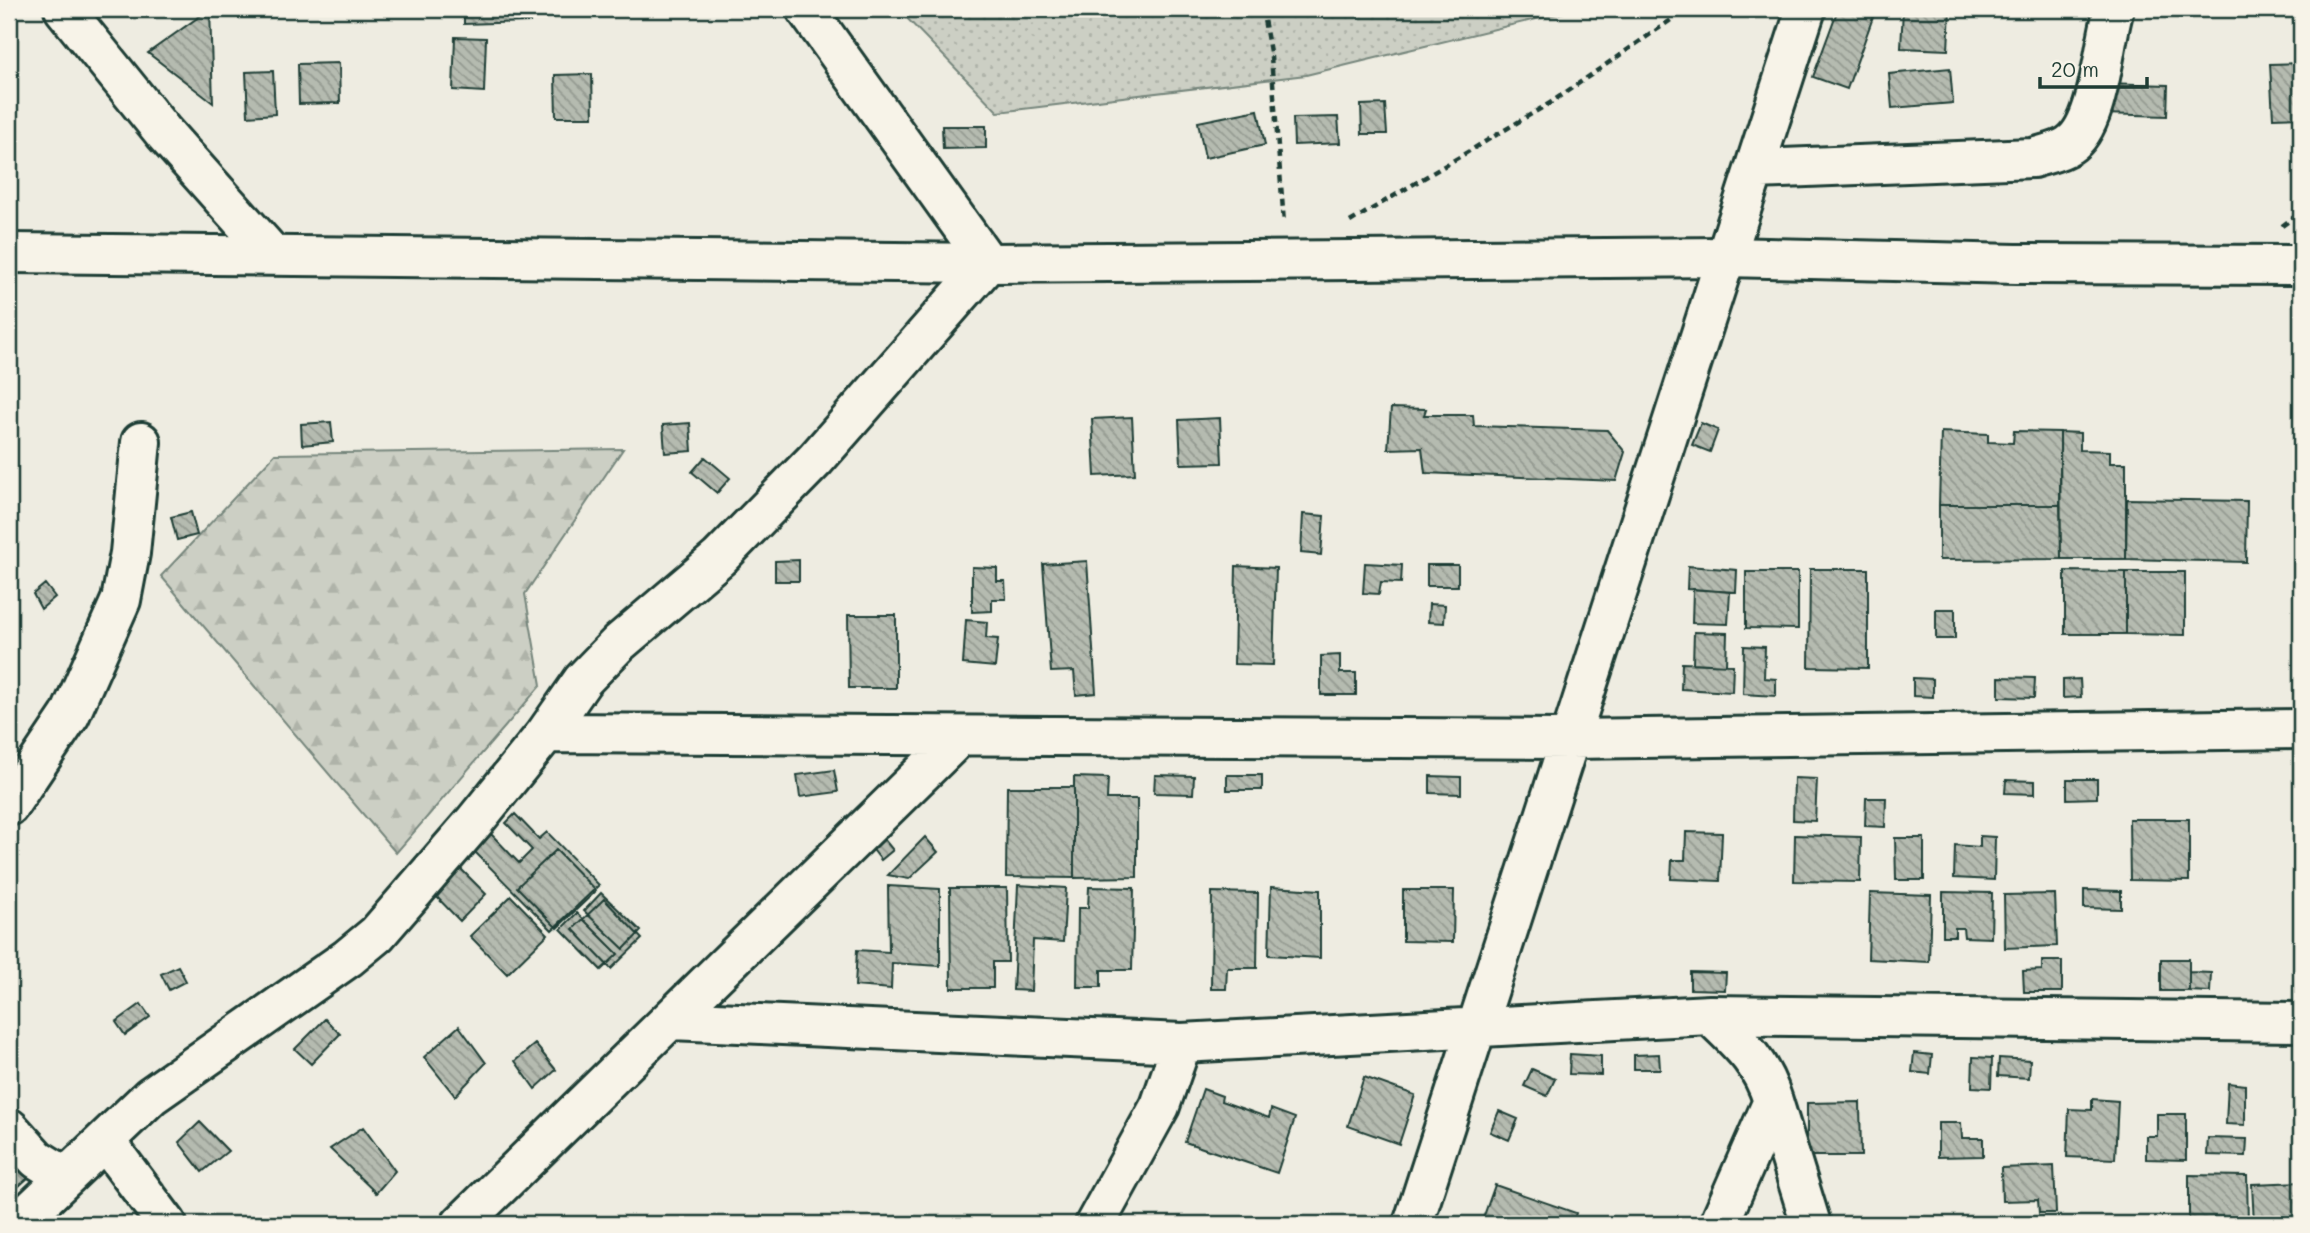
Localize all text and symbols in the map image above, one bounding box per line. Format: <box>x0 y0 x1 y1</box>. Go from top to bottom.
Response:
scale bar <box>2040 46 2147 90</box>
text: 20 m <box>2051 55 2099 82</box>

